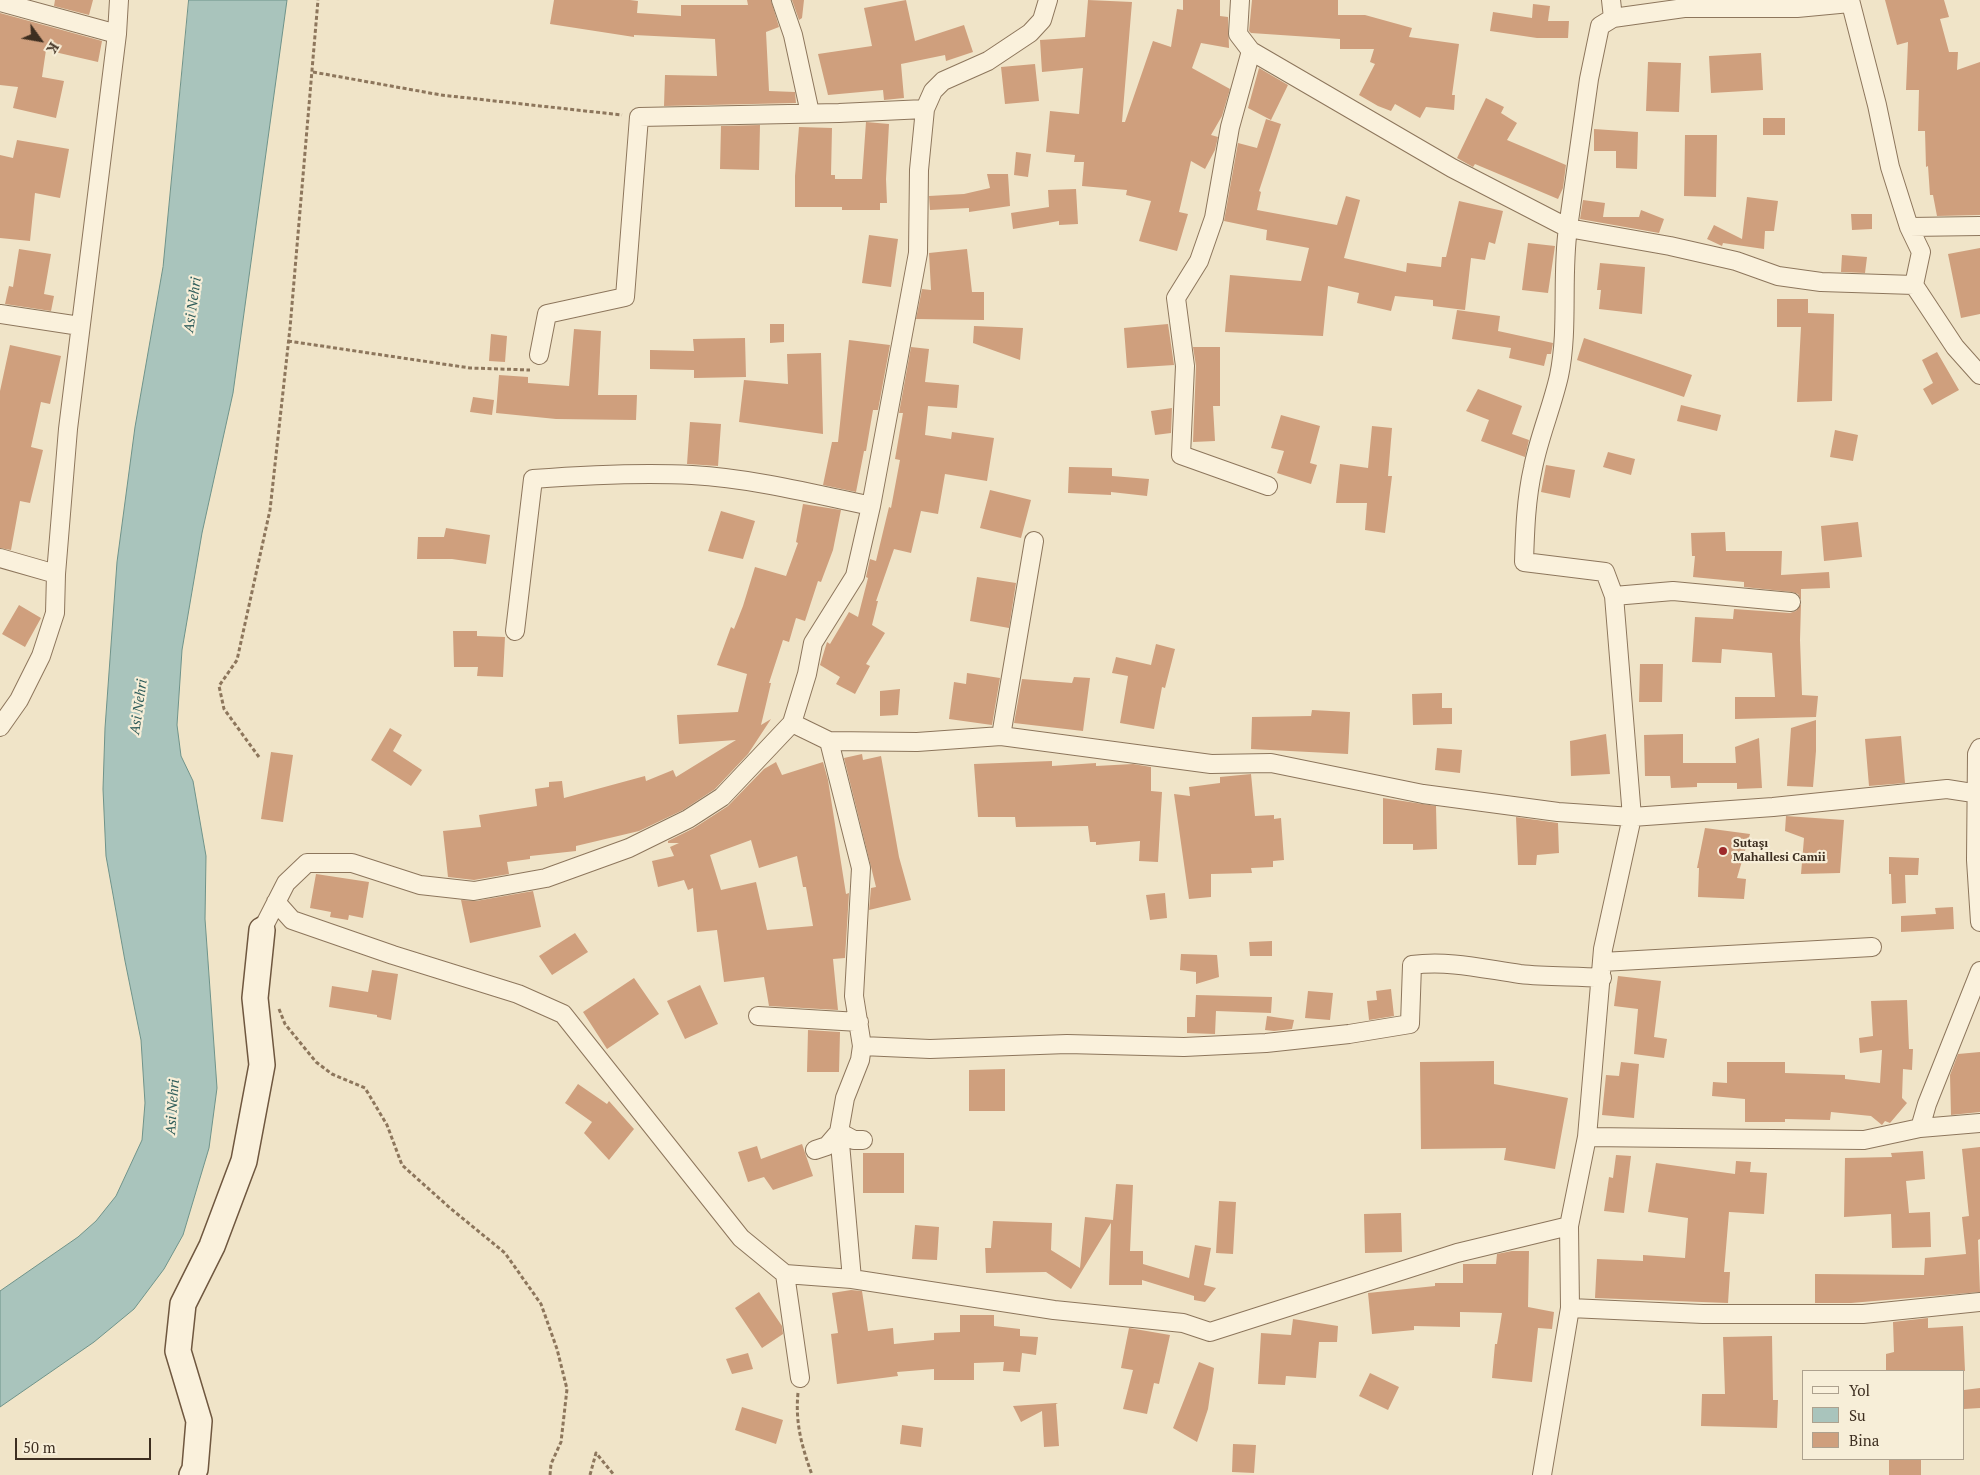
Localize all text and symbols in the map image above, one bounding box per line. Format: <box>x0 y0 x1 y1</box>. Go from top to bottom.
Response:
north arrow <box>15 15 65 65</box>
text: K <box>42 39 64 57</box>
water label: Asi Nehri <box>181 276 205 334</box>
water label: Asi Nehri <box>127 678 151 736</box>
place label: Sutaşı Mahallesi Camii <box>1733 837 1826 865</box>
marker: Sutaşı Mahallesi Camii <box>1717 845 1729 857</box>
water label: Asi Nehri <box>163 1079 183 1135</box>
legend <box>1802 1370 1965 1460</box>
text: Yol <box>1849 1380 1870 1400</box>
text: Su <box>1849 1405 1866 1425</box>
scale bar <box>18 1428 154 1460</box>
text: Bina <box>1849 1430 1879 1450</box>
text: 50 m <box>23 1437 56 1457</box>

